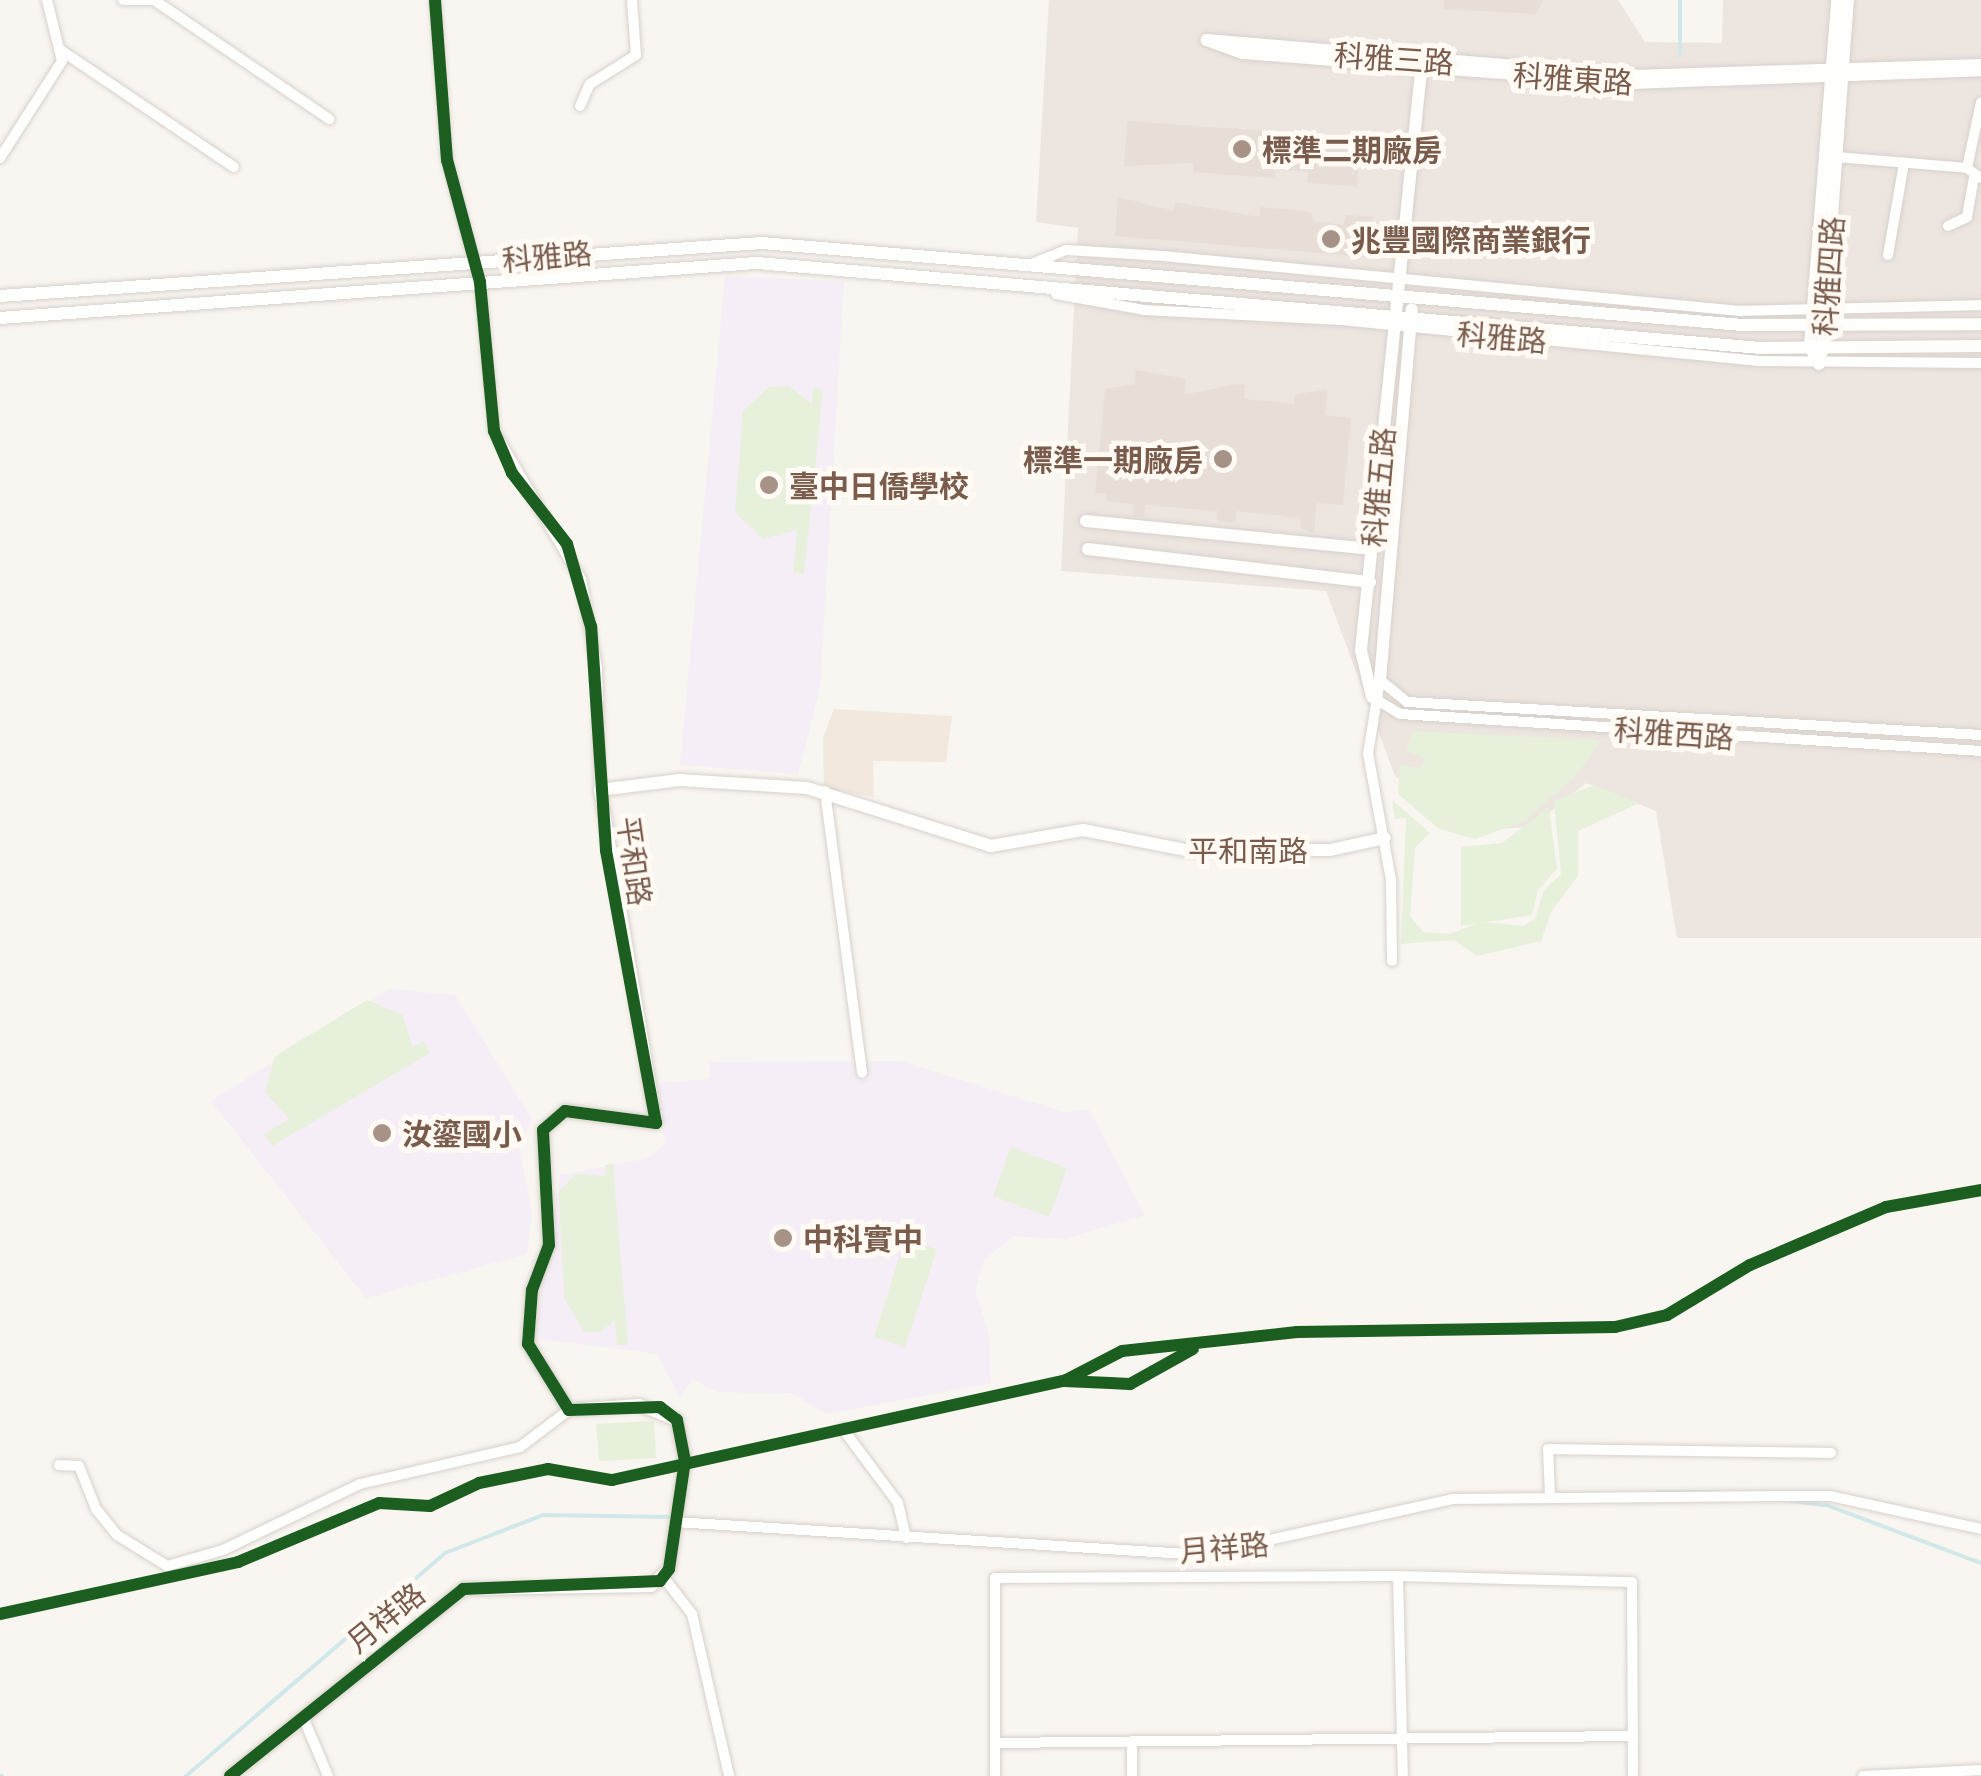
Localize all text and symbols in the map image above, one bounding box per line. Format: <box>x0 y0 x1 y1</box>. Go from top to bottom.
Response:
street label: 科雅三路 <box>1333 36 1455 80</box>
street label: 科雅東路 <box>1512 56 1634 100</box>
place label: 標準二期廠房 <box>1262 131 1442 167</box>
marker: 標準二期廠房 <box>1231 138 1253 160</box>
street label: 科雅四路 <box>1806 215 1850 337</box>
place label: 兆豐國際商業銀行 <box>1351 221 1591 257</box>
marker: 兆豐國際商業銀行 <box>1320 228 1342 250</box>
street label: 科雅路 <box>501 234 593 278</box>
street label: 科雅路 <box>1456 315 1548 359</box>
street label: 科雅五路 <box>1355 426 1401 548</box>
place label: 標準一期廠房 <box>1023 441 1203 477</box>
marker: 標準一期廠房 <box>1212 448 1234 470</box>
place label: 臺中日僑學校 <box>789 467 969 503</box>
marker: 臺中日僑學校 <box>758 474 780 496</box>
street label: 科雅西路 <box>1613 711 1735 755</box>
street label: 平和路 <box>611 814 659 908</box>
street label: 平和南路 <box>1188 832 1308 868</box>
place label: 汝鎏國小 <box>402 1115 522 1151</box>
marker: 汝鎏國小 <box>371 1122 393 1144</box>
place label: 中科實中 <box>803 1220 923 1256</box>
marker: 中科實中 <box>772 1227 794 1249</box>
street label: 月祥路 <box>1178 1525 1270 1569</box>
street label: 月祥路 <box>339 1575 431 1659</box>

